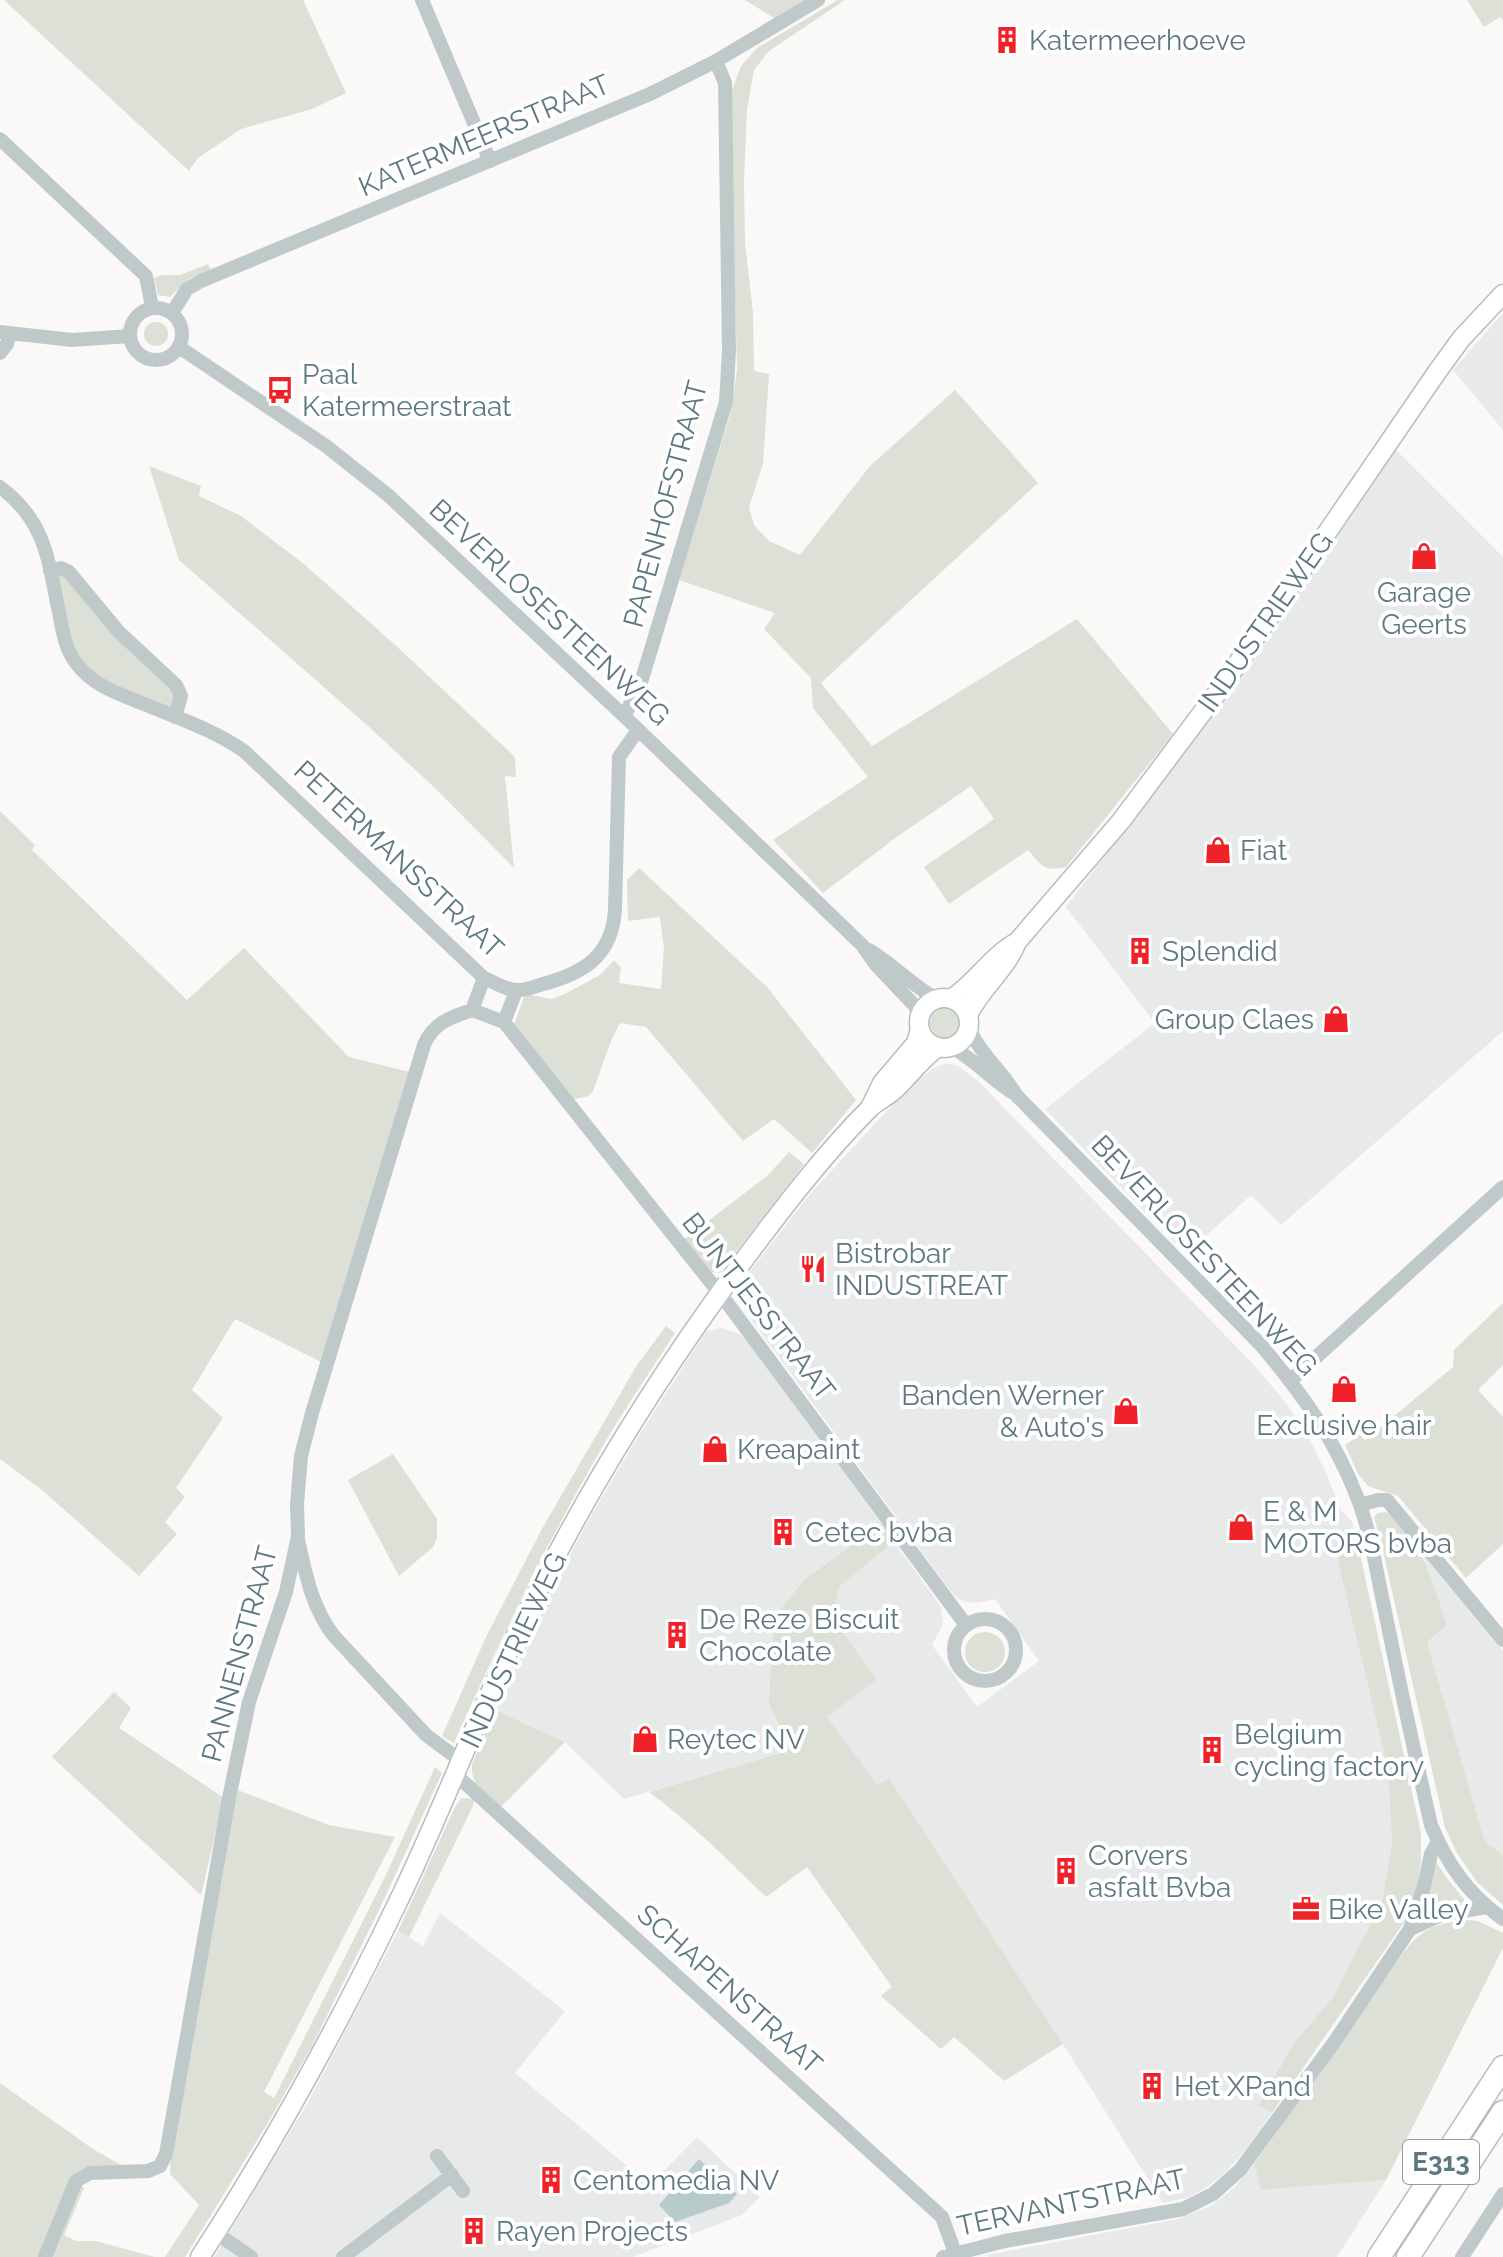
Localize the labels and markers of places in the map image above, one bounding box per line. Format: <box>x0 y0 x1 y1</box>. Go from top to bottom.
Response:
place label: Katermeerhoeve <box>1029 24 1246 57</box>
building icon: Katermeerhoeve <box>992 25 1022 55</box>
place label: Paal Katermeerstraat <box>302 358 512 423</box>
bus stop icon: Paal Katermeerstraat <box>265 375 295 405</box>
shop icon: Garage Geerts <box>1409 541 1439 571</box>
place label: Garage Geerts <box>1377 576 1471 641</box>
place label: Fiat <box>1240 834 1288 867</box>
shop icon: Fiat <box>1203 835 1233 865</box>
place label: Splendid <box>1162 935 1278 968</box>
building icon: Splendid <box>1125 936 1155 966</box>
place label: Group Claes <box>1155 1003 1314 1036</box>
shop icon: Group Claes <box>1321 1004 1351 1034</box>
place label: Bistrobar INDUSTREAT <box>835 1237 1008 1302</box>
restaurant icon: Bistrobar INDUSTREAT <box>798 1254 828 1284</box>
shop icon: Exclusive hair <box>1329 1374 1359 1404</box>
place label: Banden Werner & Auto's <box>901 1379 1104 1444</box>
shop icon: Banden Werner & Auto's <box>1111 1396 1141 1426</box>
place label: Exclusive hair <box>1256 1409 1432 1442</box>
place label: Kreapaint <box>737 1433 861 1466</box>
shop icon: Kreapaint <box>700 1434 730 1464</box>
place label: E & M MOTORS bvba <box>1263 1495 1452 1560</box>
shop icon: E & M MOTORS bvba <box>1226 1512 1256 1542</box>
place label: Cetec bvba <box>805 1516 953 1549</box>
building icon: Cetec bvba <box>768 1517 798 1547</box>
place label: De Reze Biscuit Chocolate <box>699 1603 900 1668</box>
building icon: De Reze Biscuit Chocolate <box>662 1620 692 1650</box>
place label: Belgium cycling factory <box>1234 1718 1424 1783</box>
place label: Reytec NV <box>667 1723 805 1756</box>
shop icon: Reytec NV <box>630 1724 660 1754</box>
building icon: Belgium cycling factory <box>1197 1735 1227 1765</box>
place label: Corvers asfalt Bvba <box>1088 1839 1231 1904</box>
building icon: Corvers asfalt Bvba <box>1051 1856 1081 1886</box>
place label: Bike Valley <box>1328 1893 1469 1926</box>
office icon: Bike Valley <box>1291 1894 1321 1924</box>
place label: Het XPand <box>1174 2070 1311 2103</box>
building icon: Het XPand <box>1137 2071 1167 2101</box>
place label: Centomedia NV <box>573 2164 779 2197</box>
building icon: Centomedia NV <box>536 2165 566 2195</box>
place label: Rayen Projects <box>496 2215 688 2248</box>
building icon: Rayen Projects <box>459 2216 489 2246</box>

